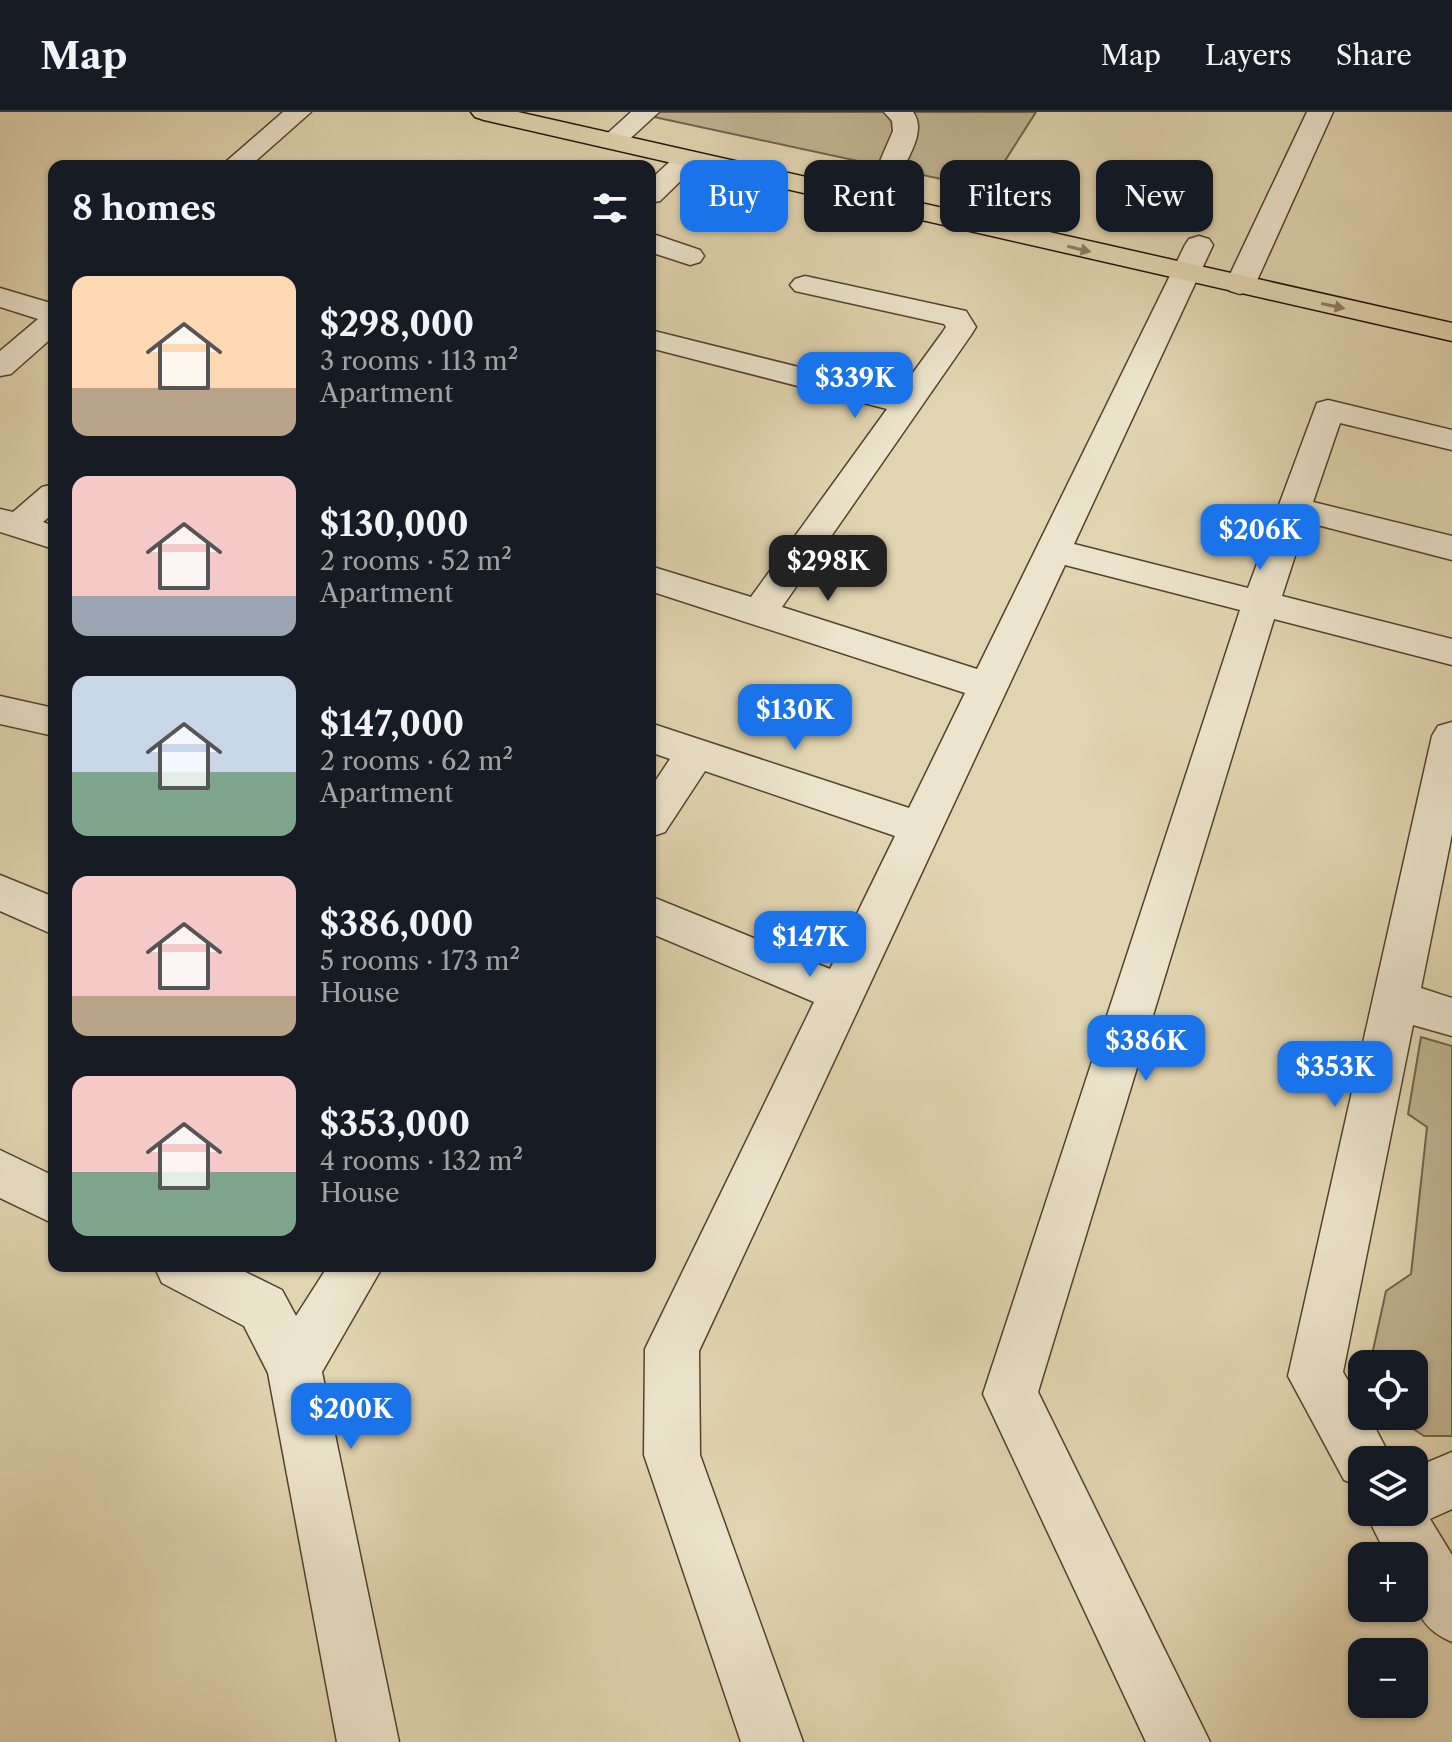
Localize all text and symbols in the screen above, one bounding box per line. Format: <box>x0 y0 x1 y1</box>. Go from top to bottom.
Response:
text: Map <box>40 32 128 79</box>
text: Map <box>1101 38 1161 72</box>
text: Layers <box>1205 38 1292 72</box>
text: Share <box>1336 38 1412 72</box>
chip: Buy <box>680 160 788 232</box>
chip: Rent <box>804 160 924 232</box>
chip: Filters <box>940 160 1080 232</box>
chip: New <box>1096 160 1213 232</box>
icon: filters <box>588 186 632 230</box>
text: 8 homes <box>72 187 216 229</box>
one-way arrow <box>1067 243 1092 256</box>
one-way arrow <box>1320 300 1345 313</box>
text: $298,000 <box>320 303 474 345</box>
icon: home <box>136 308 232 404</box>
text: 3 rooms · 113 m² <box>320 345 518 377</box>
pin: $339K <box>799 352 911 420</box>
text: $339K <box>815 362 895 394</box>
text: Apartment <box>320 377 453 409</box>
text: $130,000 <box>320 503 469 545</box>
pin: $206K <box>1204 504 1316 572</box>
icon: home <box>136 508 232 604</box>
text: $206K <box>1219 514 1301 546</box>
pin: $298K <box>772 535 884 603</box>
text: 2 rooms · 52 m² <box>320 545 512 577</box>
text: $298K <box>787 545 869 577</box>
text: Apartment <box>320 577 453 609</box>
pin: $130K <box>739 684 851 752</box>
text: $130K <box>756 694 834 726</box>
text: $147,000 <box>320 703 464 745</box>
icon: home <box>136 708 232 804</box>
text: 2 rooms · 62 m² <box>320 745 513 777</box>
text: Apartment <box>320 777 453 809</box>
text: $386,000 <box>320 903 473 945</box>
icon: home <box>136 908 232 1004</box>
pin: $147K <box>754 911 866 979</box>
text: $147K <box>772 921 848 953</box>
text: 5 rooms · 173 m² <box>320 945 520 977</box>
text: House <box>320 977 400 1009</box>
pin: $386K <box>1090 1015 1202 1083</box>
text: $386K <box>1105 1025 1187 1057</box>
pin: $353K <box>1279 1041 1391 1109</box>
text: $353K <box>1295 1051 1375 1083</box>
text: $353,000 <box>320 1103 470 1145</box>
icon: home <box>136 1108 232 1204</box>
text: 4 rooms · 132 m² <box>320 1145 523 1177</box>
text: House <box>320 1177 400 1209</box>
map controls <box>1348 1350 1428 1718</box>
button: locate <box>1348 1350 1428 1430</box>
pin: $200K <box>295 1383 407 1451</box>
text: $200K <box>309 1393 393 1425</box>
button: layers <box>1348 1446 1428 1526</box>
button: + <box>1348 1542 1428 1622</box>
button: − <box>1348 1638 1428 1718</box>

